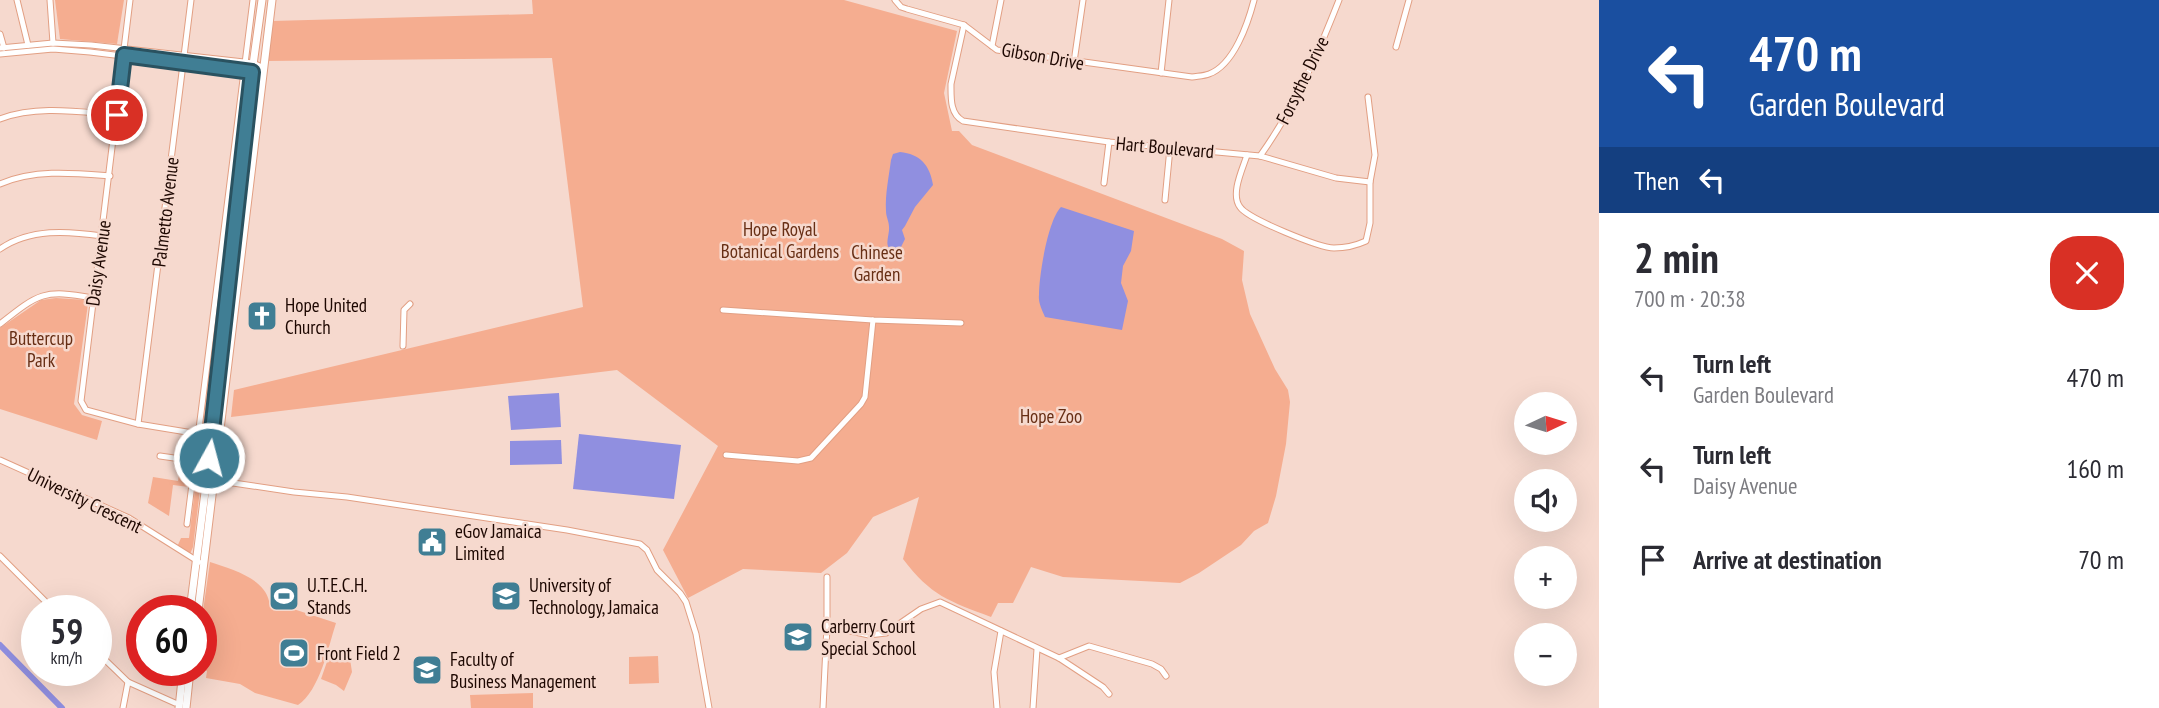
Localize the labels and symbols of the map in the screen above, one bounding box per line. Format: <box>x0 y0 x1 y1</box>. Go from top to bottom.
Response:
street label: Forsythe Drive <box>1270 32 1334 128</box>
street label: Gibson Drive <box>1000 37 1086 75</box>
pin <box>87 85 147 145</box>
street label: Hart Boulevard <box>1115 131 1215 163</box>
street label: Palmetto Avenue <box>146 156 184 268</box>
park label: Hope Royal Botanical Gardens <box>721 217 839 263</box>
street label: Daisy Avenue <box>80 218 116 307</box>
park label: Chinese Garden <box>851 240 903 286</box>
place label: Hope United Church <box>285 293 367 339</box>
church icon: Hope United Church <box>245 299 279 333</box>
park label: Buttercup Park <box>9 326 73 372</box>
north arrow <box>1514 392 1577 455</box>
park label: Hope Zoo <box>1020 404 1082 428</box>
position arrow <box>172 421 246 495</box>
street label: University Crescent <box>24 462 147 538</box>
place label: eGov Jamaica Limited <box>455 519 542 565</box>
public building icon: eGov Jamaica Limited <box>415 525 449 559</box>
place label: U.T.E.C.H. Stands <box>307 573 368 619</box>
place label: University of Technology, Jamaica <box>529 573 659 619</box>
sports icon: U.T.E.C.H. Stands <box>267 579 301 613</box>
school or university icon: University of Technology, Jamaica <box>489 579 523 613</box>
speed limit sign: 60 <box>126 595 217 686</box>
place label: Carberry Court Special School <box>821 614 917 660</box>
school or university icon: Carberry Court Special School <box>781 620 815 654</box>
sports icon: Front Field 2 <box>277 636 311 670</box>
place label: Front Field 2 <box>317 641 401 665</box>
place label: Faculty of Business Management <box>450 647 597 693</box>
school or university icon: Faculty of Business Management <box>410 653 444 687</box>

